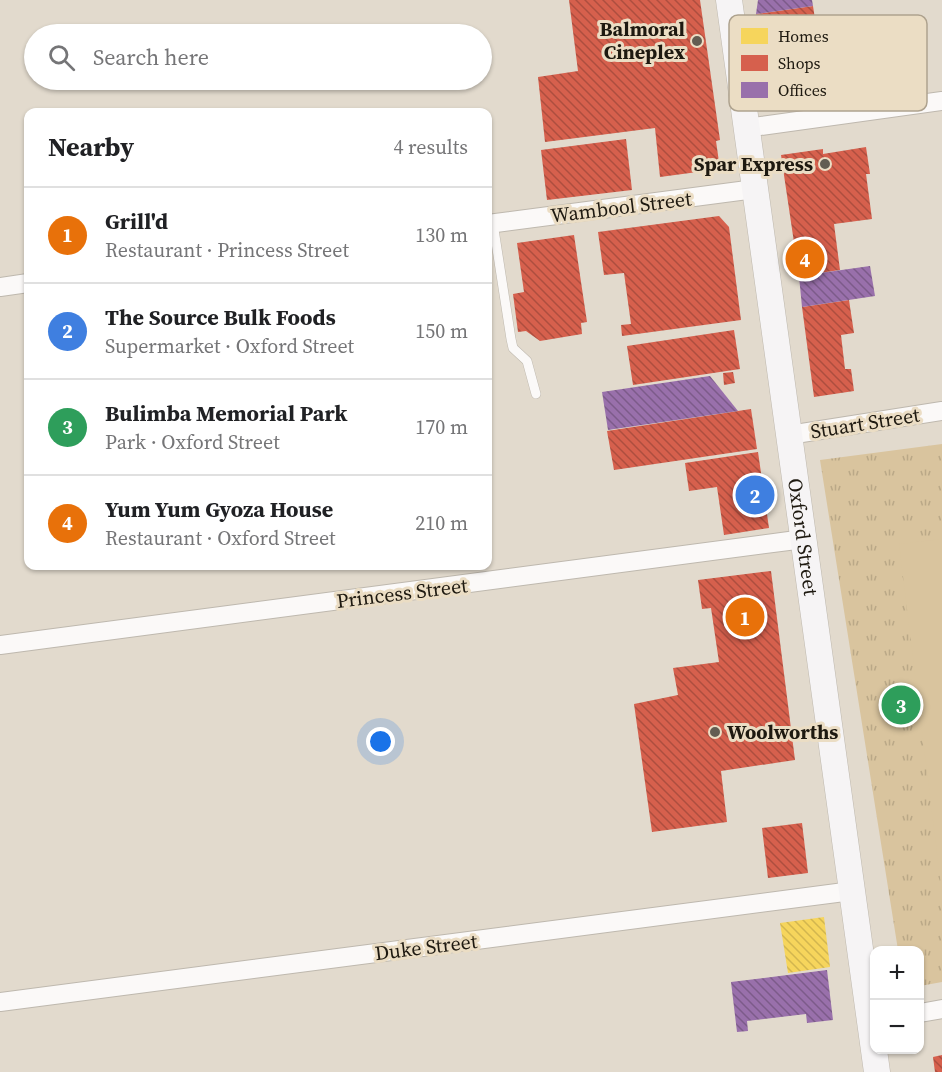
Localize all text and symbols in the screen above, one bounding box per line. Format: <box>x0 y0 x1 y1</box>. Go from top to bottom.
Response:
place label: Balmoral Cineplex <box>600 15 685 66</box>
legend <box>729 15 927 111</box>
search box <box>24 24 492 90</box>
text: Homes <box>778 25 829 47</box>
marker: Balmoral Cineplex <box>690 34 704 48</box>
icon: search <box>45 41 78 74</box>
text: Search here <box>93 42 209 72</box>
text: Shops <box>778 52 821 74</box>
text: Offices <box>778 79 827 101</box>
text: Nearby <box>48 129 134 165</box>
text: 4 results <box>393 133 468 161</box>
place label: Spar Express <box>694 150 813 178</box>
marker: Spar Express <box>818 157 832 171</box>
street label: Wambool Street <box>549 184 693 230</box>
text: Grill'd <box>105 206 168 236</box>
text: 1 <box>62 221 73 249</box>
text: 130 m <box>415 221 468 249</box>
text: Restaurant · Princess Street <box>105 236 349 264</box>
pin: 4 <box>786 236 824 282</box>
text: The Source Bulk Foods <box>105 302 336 332</box>
text: 2 <box>62 317 73 345</box>
text: 150 m <box>415 317 468 345</box>
text: Supermarket · Oxford Street <box>105 332 354 360</box>
text: Bulimba Memorial Park <box>105 398 347 428</box>
street label: Stuart Street <box>808 400 922 445</box>
text: 3 <box>62 413 73 441</box>
text: 170 m <box>415 413 468 441</box>
text: Park · Oxford Street <box>105 428 280 456</box>
pin: 2 <box>736 472 774 518</box>
street label: Oxford Street <box>781 476 825 598</box>
text: Yum Yum Gyoza House <box>105 494 333 524</box>
text: 4 <box>62 509 73 537</box>
text: 210 m <box>415 509 468 537</box>
text: Restaurant · Oxford Street <box>105 524 336 552</box>
street label: Princess Street <box>335 571 470 615</box>
pin: 1 <box>726 594 764 640</box>
pin: 3 <box>882 682 920 728</box>
place label: Woolworths <box>727 718 838 746</box>
marker: Woolworths <box>708 725 722 739</box>
your location <box>366 727 395 756</box>
street label: Duke Street <box>373 927 479 967</box>
map controls <box>870 946 924 1054</box>
button: + <box>870 946 924 1000</box>
button: − <box>870 1000 924 1054</box>

